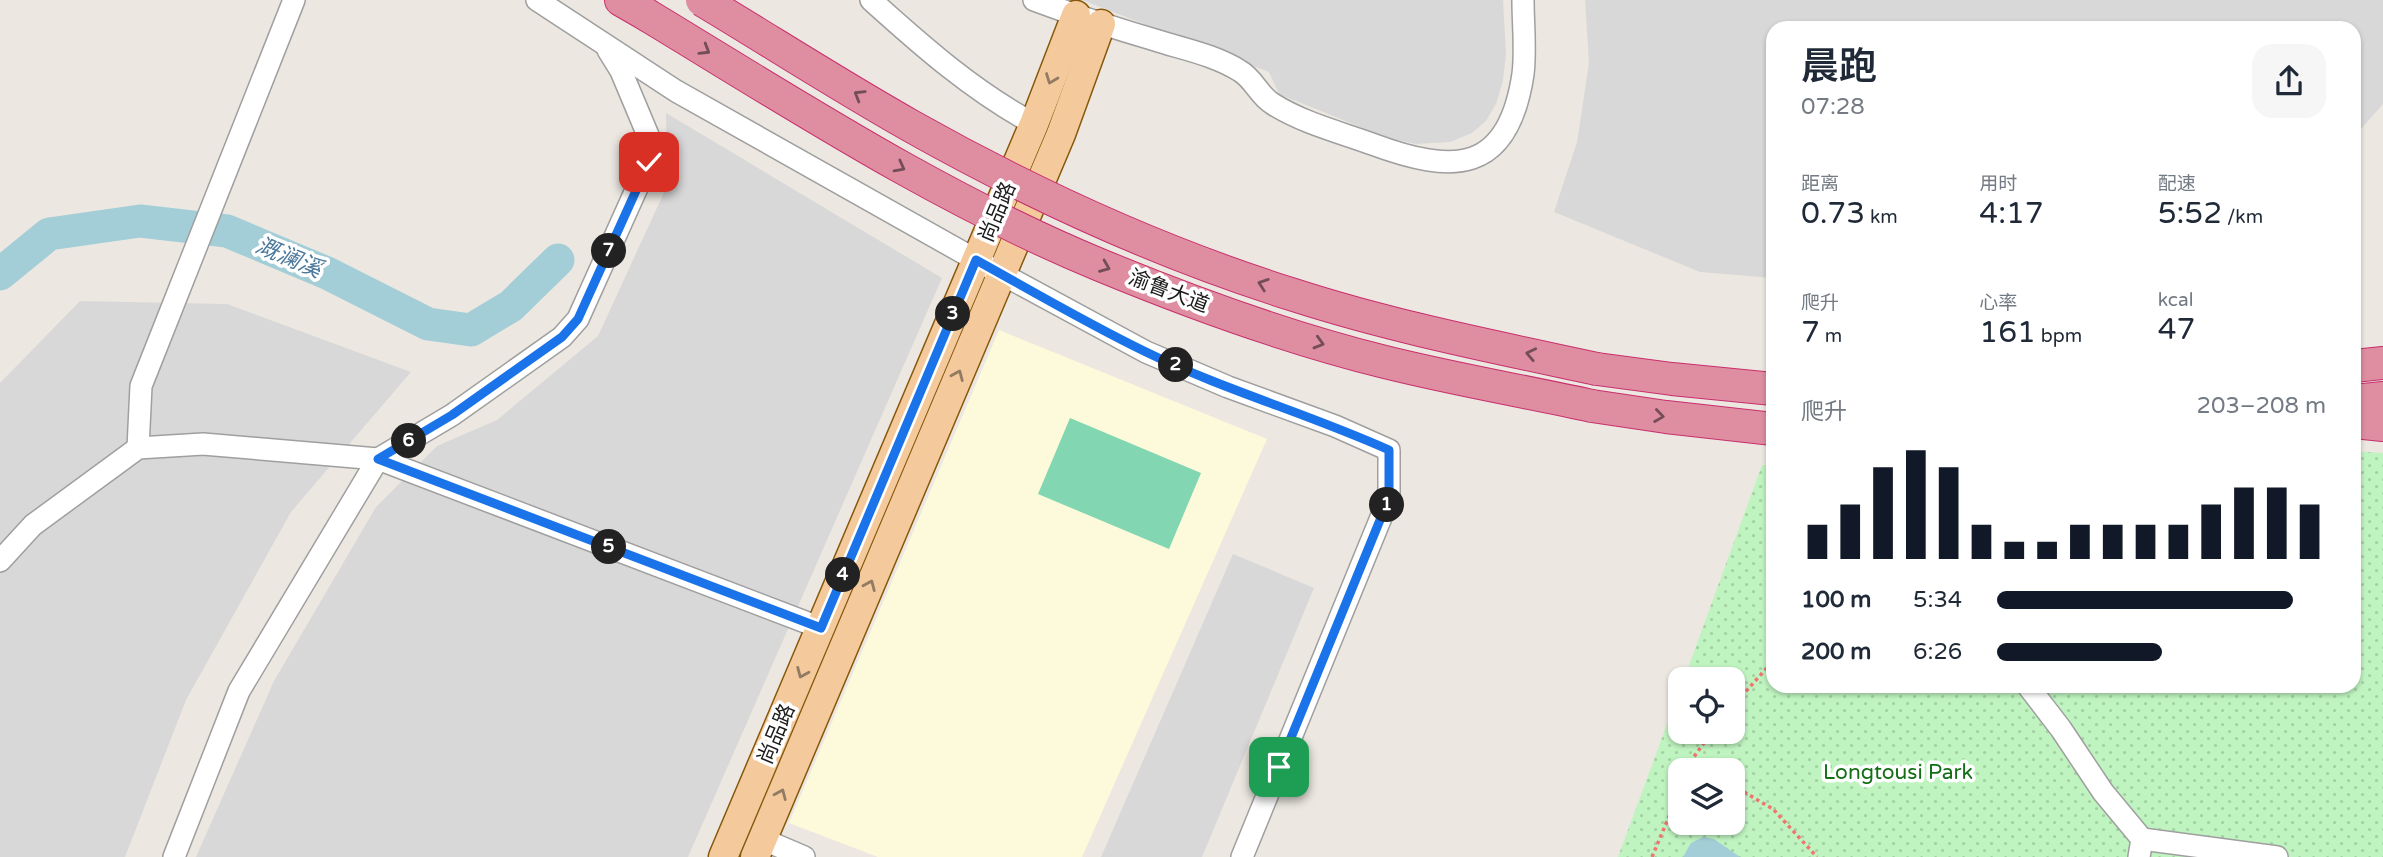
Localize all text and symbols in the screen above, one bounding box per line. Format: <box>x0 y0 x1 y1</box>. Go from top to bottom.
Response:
one-way arrow <box>698 42 711 55</box>
text: 晨跑 <box>1801 44 1877 90</box>
button: share <box>2252 44 2326 118</box>
one-way arrow <box>1046 72 1060 84</box>
one-way arrow <box>853 90 866 103</box>
text: 07:28 <box>1801 93 1865 121</box>
pin <box>619 132 679 192</box>
icon: check <box>630 143 668 181</box>
one-way arrow <box>893 159 906 172</box>
text: 距离 <box>1801 173 1839 195</box>
text: 用时 <box>1979 173 2017 195</box>
text: 配速 <box>2158 173 2196 195</box>
street label: 尚品路 <box>974 178 1021 246</box>
text: 0.73 <box>1801 195 1865 232</box>
text: 4:17 <box>1979 195 2044 232</box>
text: 5:52 <box>2158 195 2222 232</box>
text: km <box>1865 206 1898 228</box>
text: /km <box>2222 206 2263 228</box>
water label: 溉澜溪 <box>251 232 329 285</box>
pin: 7 <box>592 233 626 268</box>
text: 7 <box>603 239 614 261</box>
one-way arrow <box>1098 258 1110 272</box>
street label: 渝鲁大道 <box>1125 265 1213 318</box>
one-way arrow <box>1258 279 1270 293</box>
text: kcal <box>2158 289 2193 311</box>
text: 爬升 <box>1801 292 1839 314</box>
text: 心率 <box>1979 292 2017 314</box>
pin: 3 <box>936 296 970 332</box>
text: 3 <box>947 302 958 324</box>
text: 47 <box>2158 311 2195 348</box>
text: 7 <box>1801 314 1820 351</box>
text: 161 <box>1979 314 2036 351</box>
text: m <box>1820 325 1842 347</box>
text: bpm <box>2036 325 2082 347</box>
one-way arrow <box>1313 335 1325 349</box>
pin: 2 <box>1158 348 1194 382</box>
one-way arrow <box>1525 348 1537 363</box>
text: 2 <box>1170 353 1181 375</box>
one-way arrow <box>950 370 964 382</box>
text: 203–208 m <box>2197 392 2326 420</box>
text: 爬升 <box>1801 398 1847 426</box>
one-way arrow <box>1653 408 1665 423</box>
pin: 6 <box>392 424 426 458</box>
text: 6 <box>403 429 414 451</box>
pin: 1 <box>1370 488 1404 522</box>
text: 1 <box>1381 493 1392 515</box>
pin: 5 <box>592 530 626 564</box>
text: 5 <box>603 535 614 557</box>
pin: 4 <box>826 558 860 592</box>
text: 4 <box>837 563 848 585</box>
one-way arrow <box>861 579 875 591</box>
text: 100 m <box>1801 586 1871 614</box>
text: 5:34 <box>1913 586 1962 614</box>
text: 200 m <box>1801 638 1871 666</box>
text: 6:26 <box>1913 638 1962 666</box>
one-way arrow <box>796 665 810 678</box>
map controls <box>1668 667 1745 835</box>
button: locate <box>1668 667 1745 744</box>
street label: 尚品路 <box>753 700 800 768</box>
pin <box>1249 737 1309 797</box>
icon: arrive <box>1260 748 1298 786</box>
button: layers <box>1668 758 1745 835</box>
park label: Longtousi Park <box>1823 760 1973 785</box>
one-way arrow <box>773 789 787 801</box>

